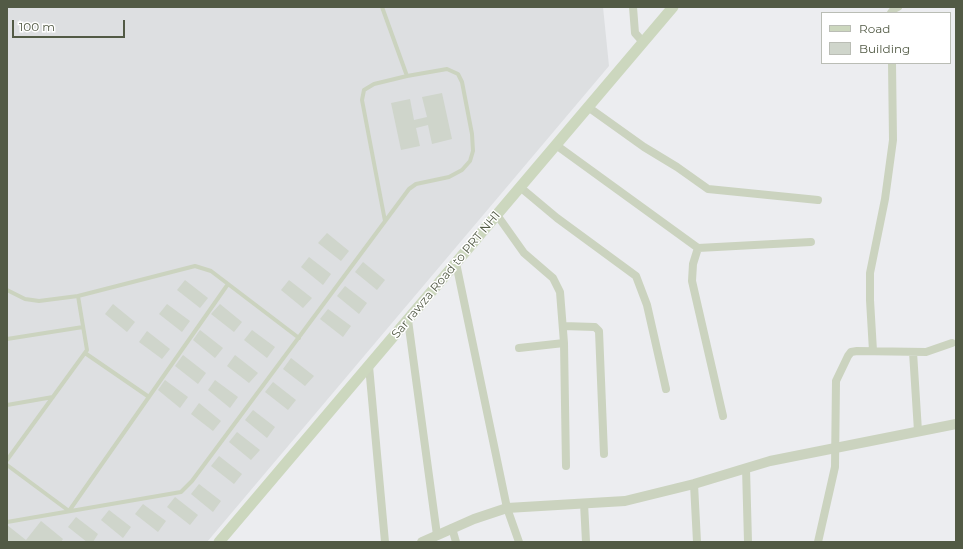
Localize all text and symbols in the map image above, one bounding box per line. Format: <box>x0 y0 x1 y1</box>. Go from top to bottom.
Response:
scale bar <box>14 12 127 38</box>
legend <box>821 12 951 64</box>
text: 100 m <box>19 19 55 34</box>
text: Road <box>859 21 890 36</box>
text: Building <box>859 41 910 56</box>
street label: Sar rawza Road to PRT NH1 <box>389 209 503 341</box>

